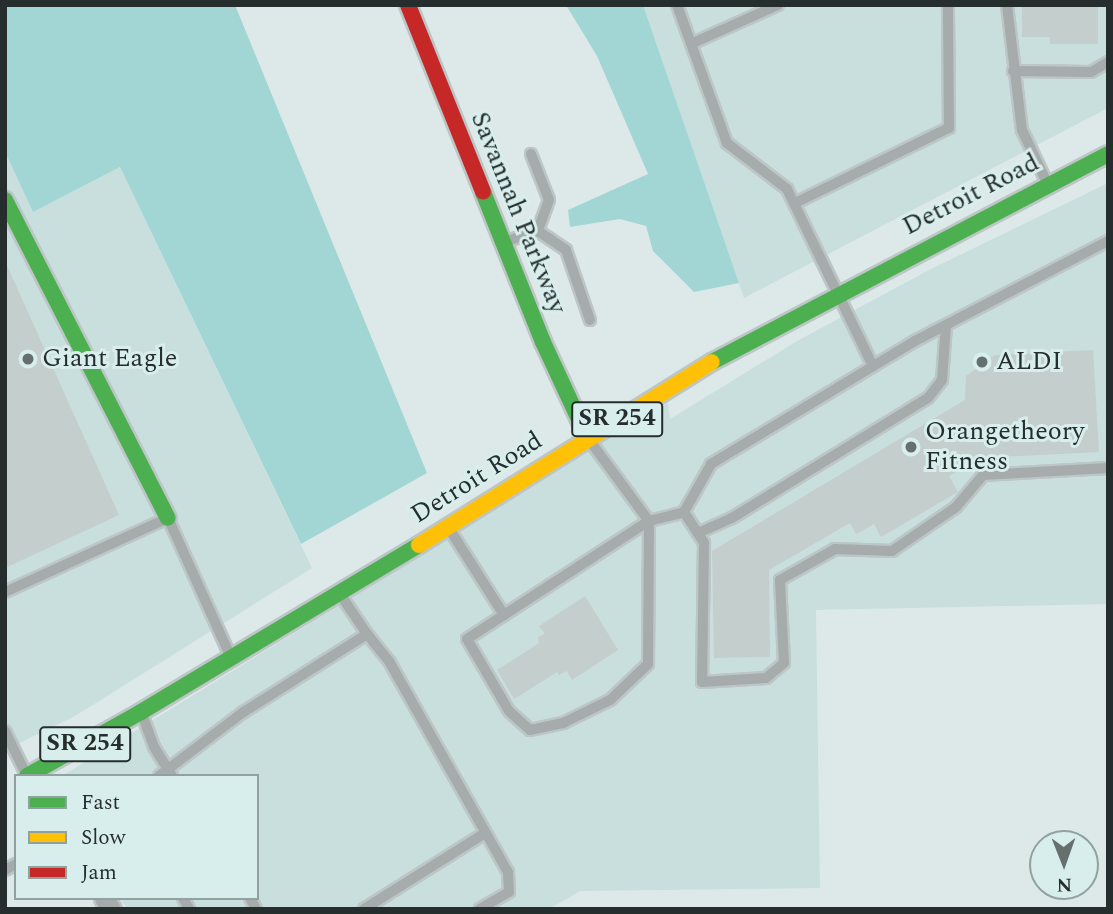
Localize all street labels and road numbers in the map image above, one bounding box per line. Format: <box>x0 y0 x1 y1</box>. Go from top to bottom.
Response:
street label: Savannah Parkway <box>463 108 573 318</box>
street label: Detroit Road <box>898 147 1044 243</box>
road number: SR 254 <box>570 398 664 440</box>
street label: Detroit Road <box>406 425 548 531</box>
road number: SR 254 <box>38 724 132 764</box>

